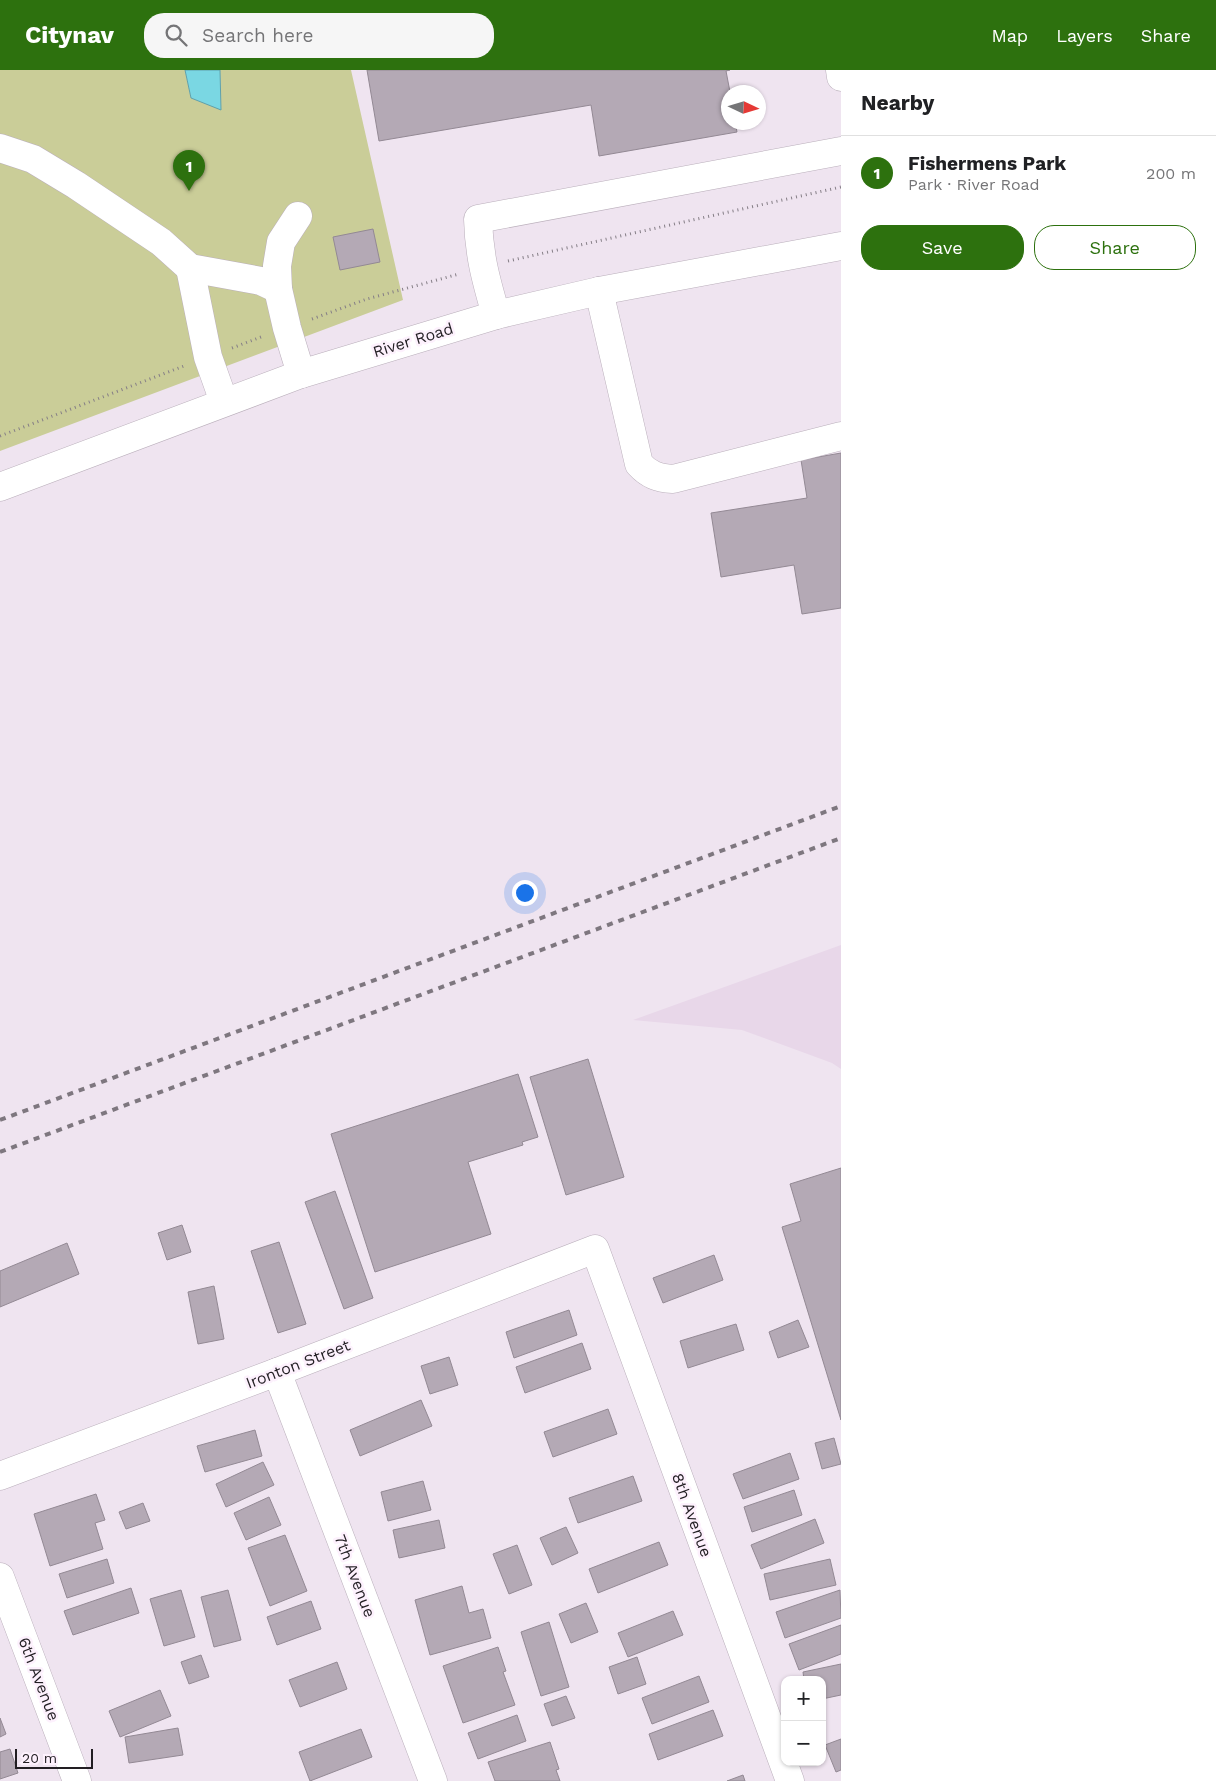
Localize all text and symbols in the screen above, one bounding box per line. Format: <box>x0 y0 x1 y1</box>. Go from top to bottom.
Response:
search box <box>144 13 494 58</box>
text: Citynav <box>25 21 114 49</box>
icon: search <box>162 21 190 49</box>
text: Search here <box>202 24 313 47</box>
text: Map <box>991 25 1028 46</box>
text: Layers <box>1056 25 1113 46</box>
text: Share <box>1141 25 1191 46</box>
north arrow <box>721 85 766 130</box>
text: Nearby <box>861 90 934 115</box>
pin: 1 <box>173 150 205 191</box>
text: Fishermens Park <box>908 152 1066 175</box>
text: 1 <box>874 164 880 183</box>
text: 200 m <box>1146 164 1196 183</box>
text: Park · River Road <box>908 175 1040 194</box>
button: Save <box>861 225 1024 270</box>
button: Share <box>1034 225 1196 270</box>
street label: River Road <box>371 319 455 361</box>
your location <box>512 880 538 906</box>
street label: Ironton Street <box>243 1335 353 1393</box>
street label: 8th Avenue <box>668 1470 716 1560</box>
street label: 7th Avenue <box>331 1532 379 1620</box>
street label: 6th Avenue <box>14 1635 64 1723</box>
map controls <box>781 1676 826 1766</box>
button: + <box>781 1676 826 1721</box>
button: − <box>781 1721 826 1766</box>
scale bar <box>15 1746 92 1769</box>
text: 20 m <box>22 1750 57 1766</box>

